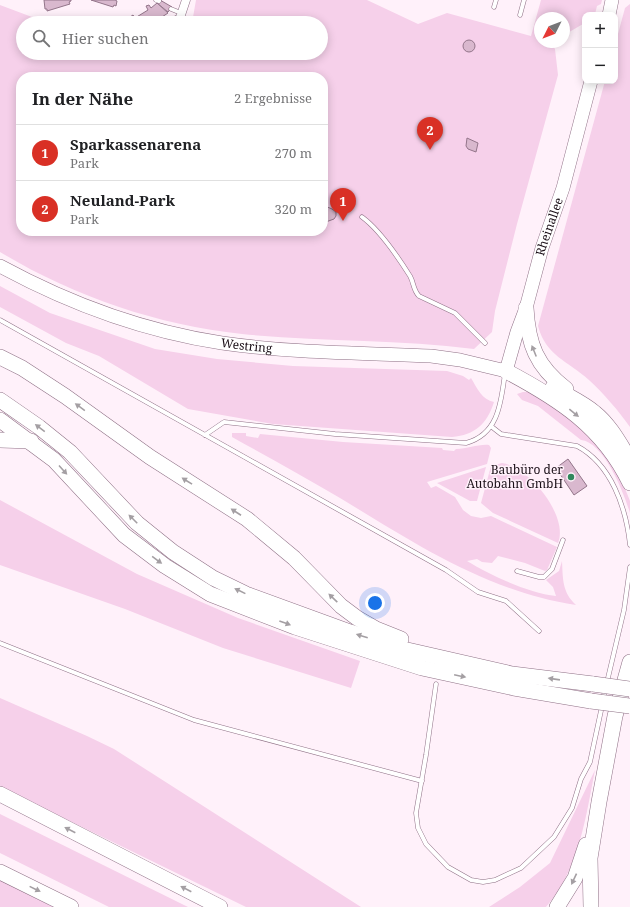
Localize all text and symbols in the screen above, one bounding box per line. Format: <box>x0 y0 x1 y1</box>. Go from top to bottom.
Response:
north arrow <box>534 12 570 48</box>
map controls <box>582 12 618 84</box>
button: + <box>582 12 618 48</box>
search box <box>16 16 328 60</box>
icon: search <box>30 27 52 49</box>
text: Hier suchen <box>62 28 149 48</box>
button: − <box>582 48 618 84</box>
text: In der Nähe <box>32 87 133 110</box>
text: 2 Ergebnisse <box>234 89 312 107</box>
pin: 2 <box>417 117 443 150</box>
text: Sparkassenarena <box>70 134 201 154</box>
text: 1 <box>41 144 49 162</box>
text: 270 m <box>275 144 312 162</box>
text: Park <box>70 154 99 172</box>
pin: 1 <box>330 188 356 221</box>
text: Neuland-Park <box>70 190 175 210</box>
street label: Rheinallee <box>531 195 567 258</box>
text: 2 <box>41 200 49 218</box>
text: 320 m <box>275 200 312 218</box>
text: Park <box>70 210 99 228</box>
street label: Westring <box>220 334 274 357</box>
one-way arrow <box>531 346 537 357</box>
one-way arrow <box>75 403 86 411</box>
one-way arrow <box>569 409 580 418</box>
one-way arrow <box>35 424 46 432</box>
place label: Baubüro der Autobahn GmbH <box>467 461 563 492</box>
one-way arrow <box>59 465 68 475</box>
marker: Baubüro der Autobahn GmbH <box>566 472 576 482</box>
one-way arrow <box>182 477 192 485</box>
one-way arrow <box>230 508 242 515</box>
one-way arrow <box>128 514 138 524</box>
one-way arrow <box>151 556 162 564</box>
one-way arrow <box>234 588 245 595</box>
one-way arrow <box>328 593 338 603</box>
your location <box>365 593 385 613</box>
one-way arrow <box>279 620 291 626</box>
one-way arrow <box>356 633 368 639</box>
one-way arrow <box>454 674 466 680</box>
one-way arrow <box>548 676 560 682</box>
one-way arrow <box>64 827 76 833</box>
one-way arrow <box>571 874 577 885</box>
one-way arrow <box>29 886 41 893</box>
one-way arrow <box>180 886 192 892</box>

